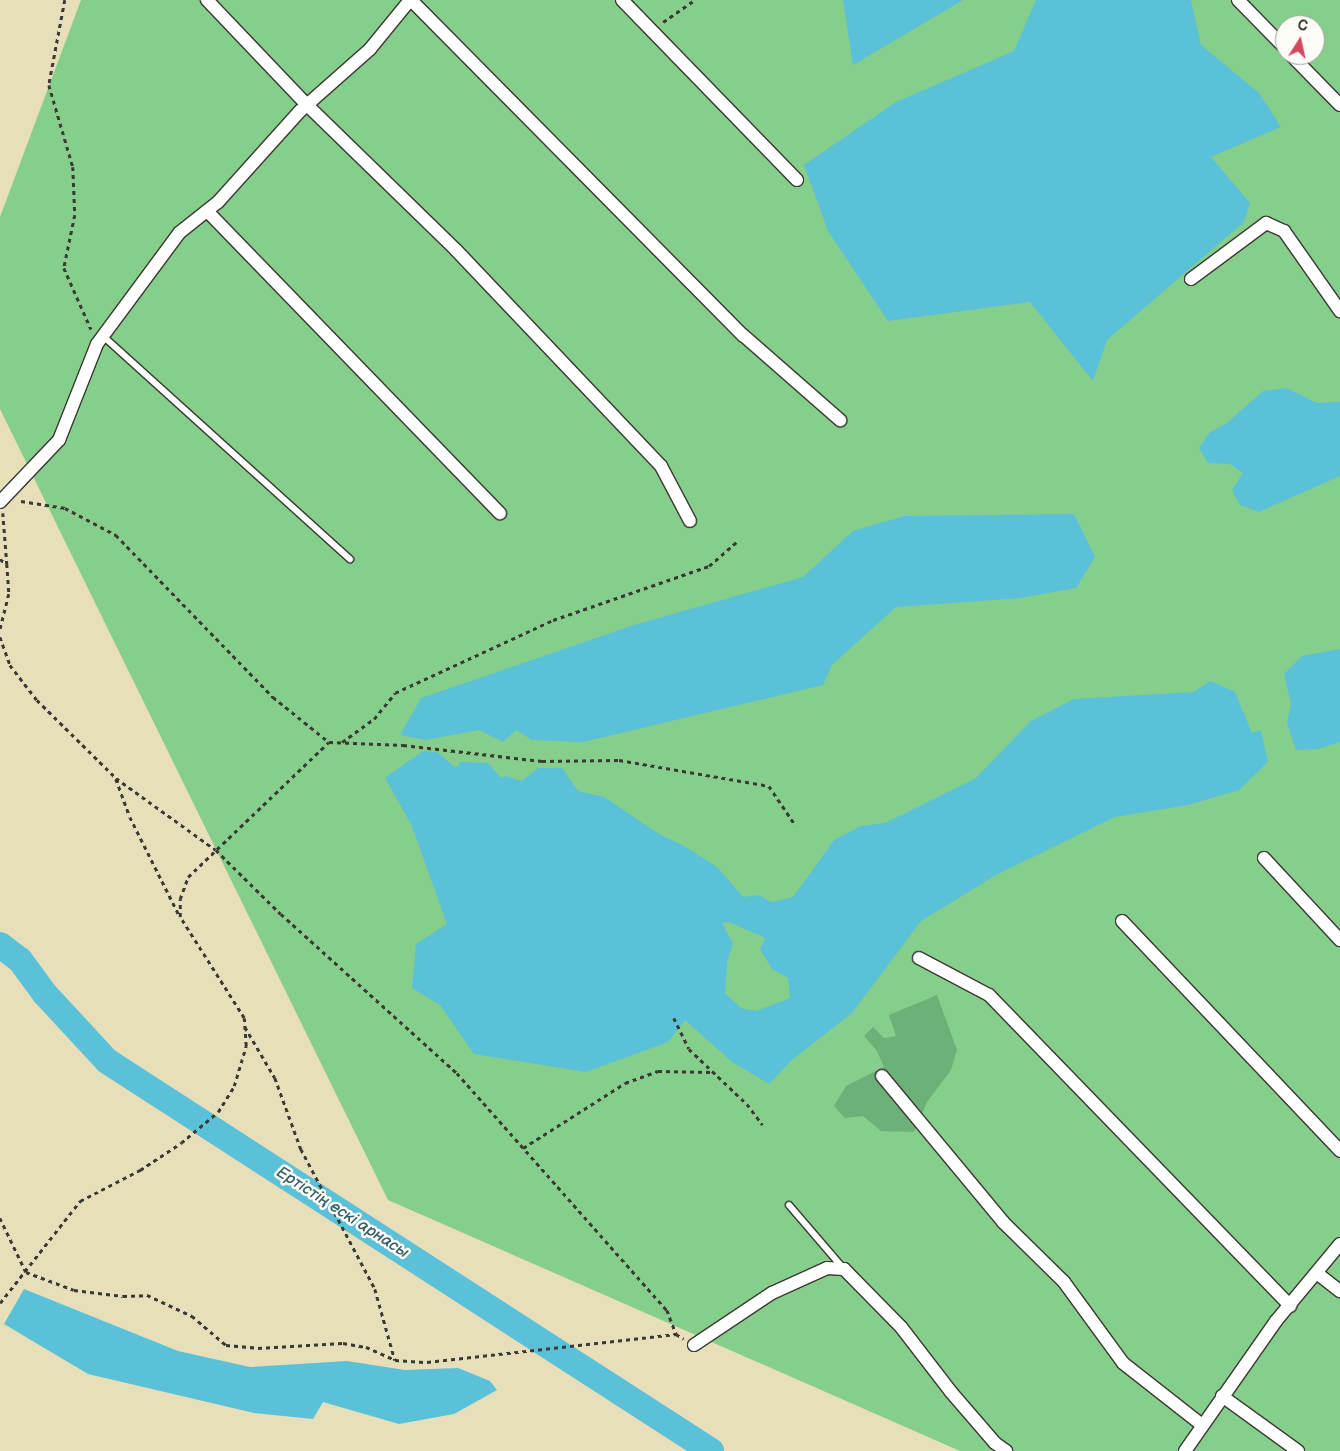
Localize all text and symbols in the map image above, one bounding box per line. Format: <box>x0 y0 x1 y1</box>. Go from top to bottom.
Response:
north arrow <box>1275 15 1325 65</box>
text: С <box>1296 17 1309 35</box>
water label: Ертістің ескі арнасы <box>272 1163 412 1263</box>

